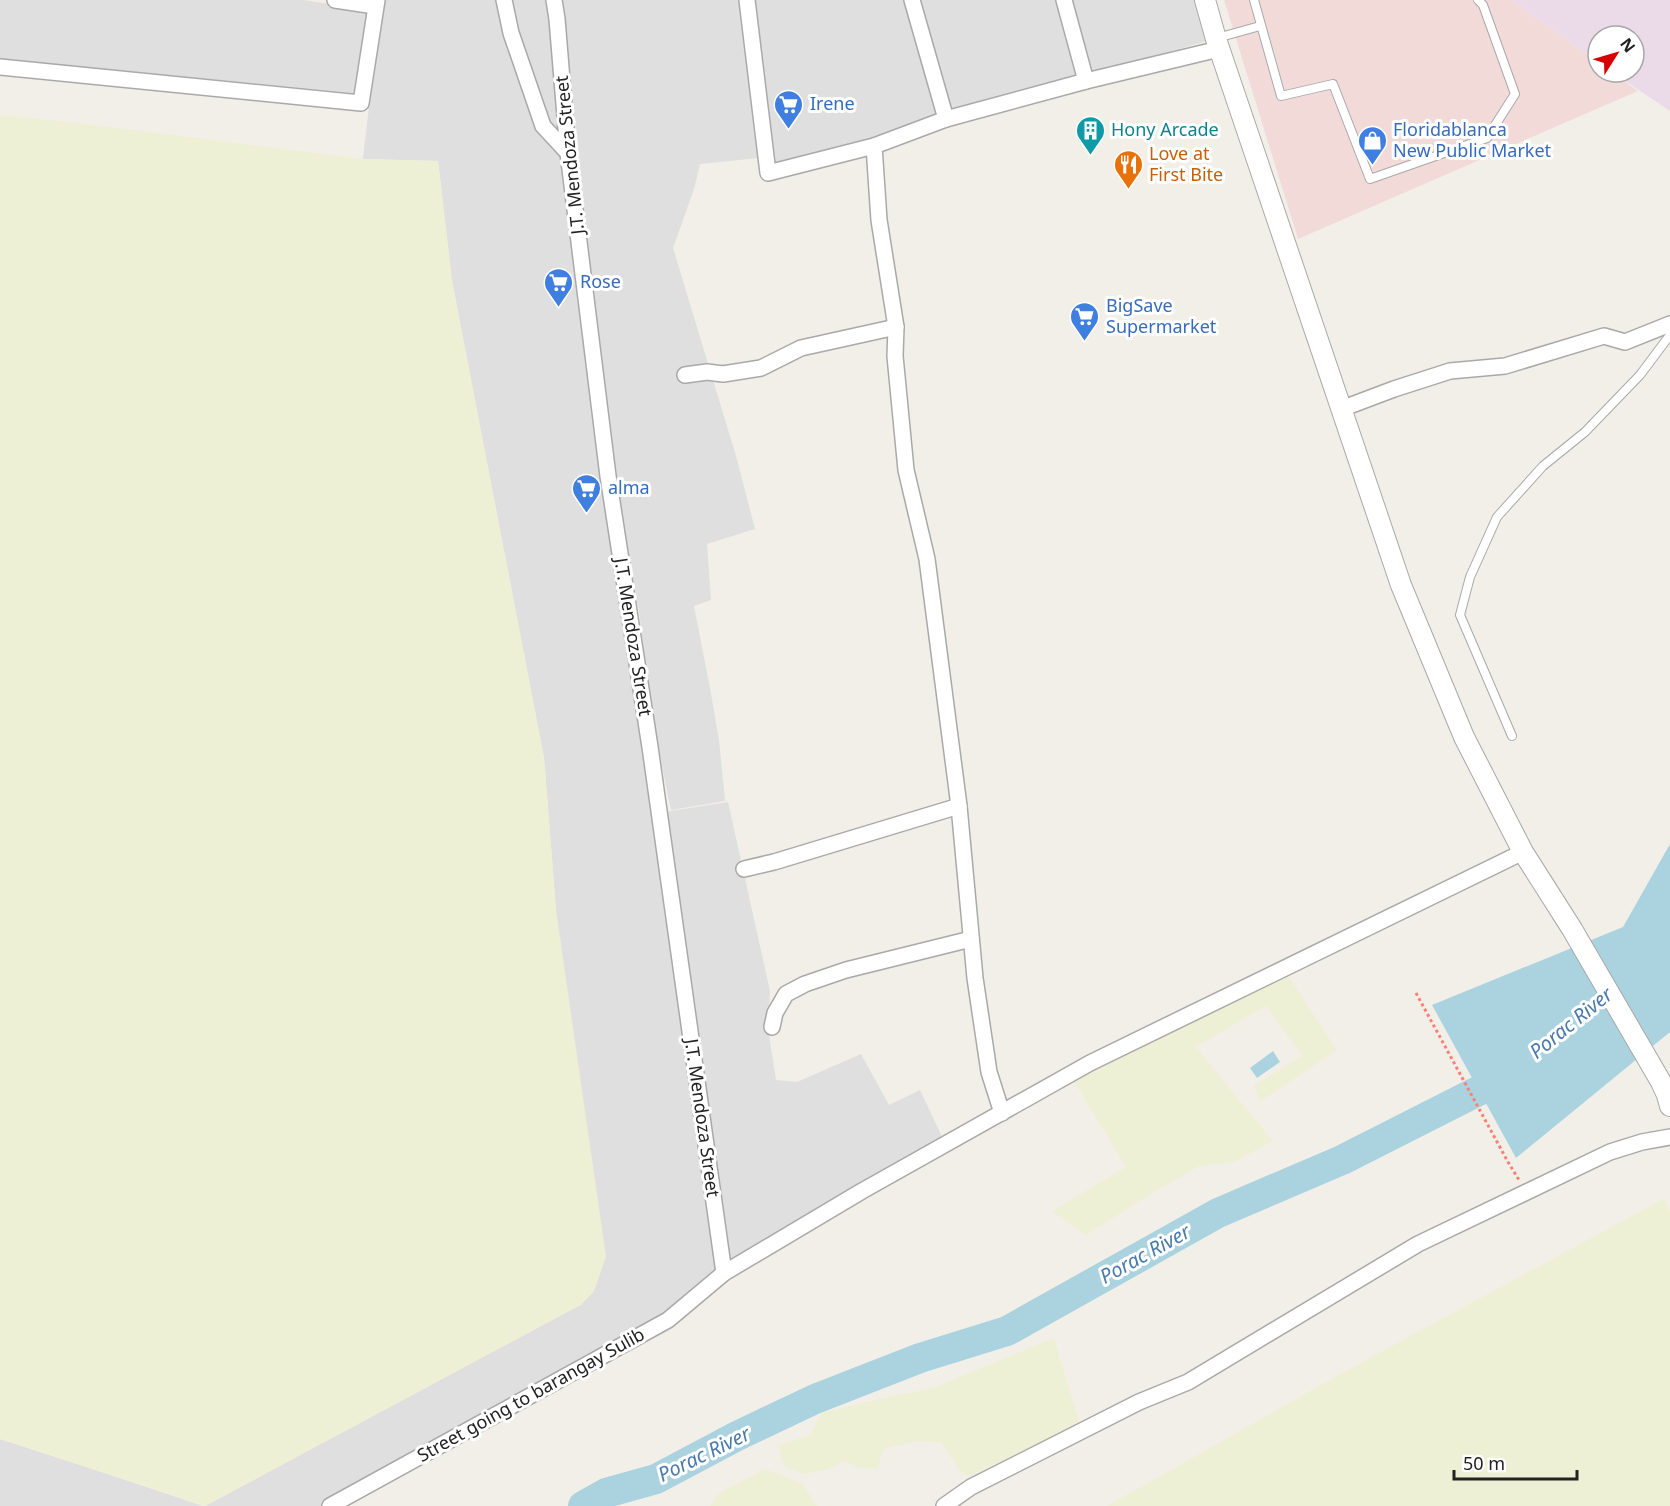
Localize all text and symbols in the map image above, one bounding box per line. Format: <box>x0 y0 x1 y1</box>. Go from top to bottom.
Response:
north arrow <box>1586 24 1646 84</box>
text: N <box>1615 33 1641 57</box>
street label: J.T. Mendoza Street <box>549 74 590 238</box>
supermarket icon: Irene <box>773 88 805 130</box>
place label: Irene <box>810 91 855 115</box>
building icon: Hony Arcade <box>1074 114 1106 156</box>
place label: Hony Arcade <box>1111 117 1219 141</box>
place label: Floridablanca New Public Market <box>1393 117 1552 162</box>
shop icon: Floridablanca New Public Market <box>1356 124 1388 166</box>
place label: Love at First Bite <box>1149 141 1223 186</box>
restaurant icon: Love at First Bite <box>1112 148 1144 190</box>
supermarket icon: Rose <box>543 266 575 308</box>
place label: Rose <box>580 269 621 293</box>
place label: BigSave Supermarket <box>1106 293 1217 338</box>
supermarket icon: BigSave Supermarket <box>1069 300 1101 342</box>
supermarket icon: alma <box>571 472 603 514</box>
place label: alma <box>608 475 650 499</box>
street label: J.T. Mendoza Street <box>609 554 658 718</box>
water label: Porac River <box>1523 980 1619 1064</box>
street label: J.T. Mendoza Street <box>680 1035 726 1199</box>
water label: Porac River <box>1095 1217 1196 1290</box>
street label: Street going to barangay Sulib <box>413 1321 648 1467</box>
water label: Porac River <box>653 1419 755 1488</box>
scale bar <box>1454 1443 1577 1481</box>
text: 50 m <box>1463 1451 1505 1475</box>

